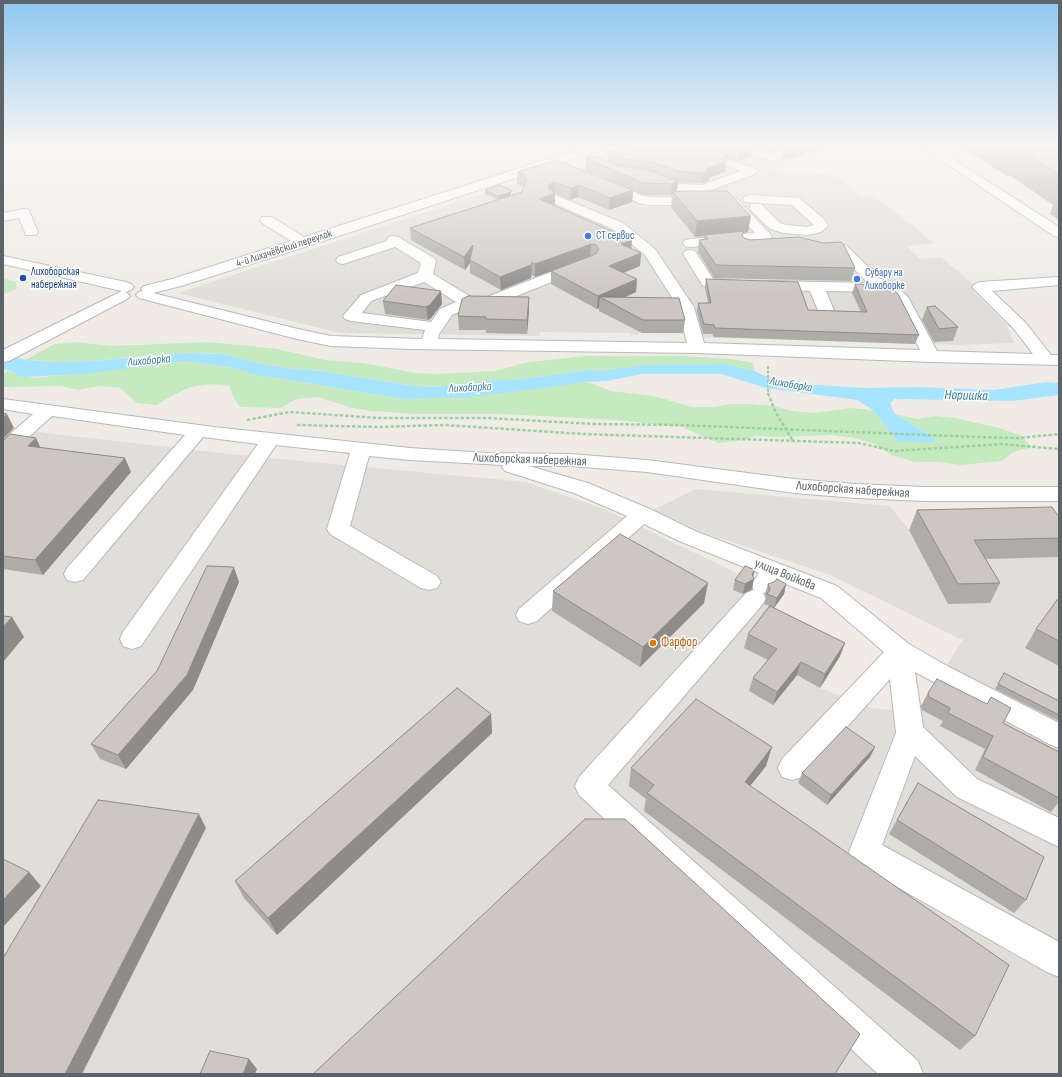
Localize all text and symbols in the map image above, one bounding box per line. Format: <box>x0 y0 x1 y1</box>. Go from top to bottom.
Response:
street label: 4-й Лихачёвский переулок <box>234 227 334 271</box>
place label: СТ сервис <box>596 229 634 243</box>
marker: СТ сервис <box>583 231 593 241</box>
place label: Лихоборская набережная <box>31 265 79 291</box>
place label: Субару на Лихоборке <box>865 266 905 292</box>
marker: Лихоборская набережная <box>18 273 28 283</box>
marker: Субару на Лихоборке <box>852 274 862 284</box>
water label: Лихоборка <box>127 352 171 370</box>
water label: Лихоборка <box>769 374 813 396</box>
water label: Лихоборка <box>448 380 492 396</box>
water label: Норишка <box>944 387 988 405</box>
street label: Лихоборская набережная <box>473 450 587 470</box>
street label: Лихоборская набережная <box>796 478 910 502</box>
street label: улица Войкова <box>752 556 818 594</box>
place label: Фарфор <box>661 635 697 651</box>
marker: Фарфор <box>648 638 658 648</box>

